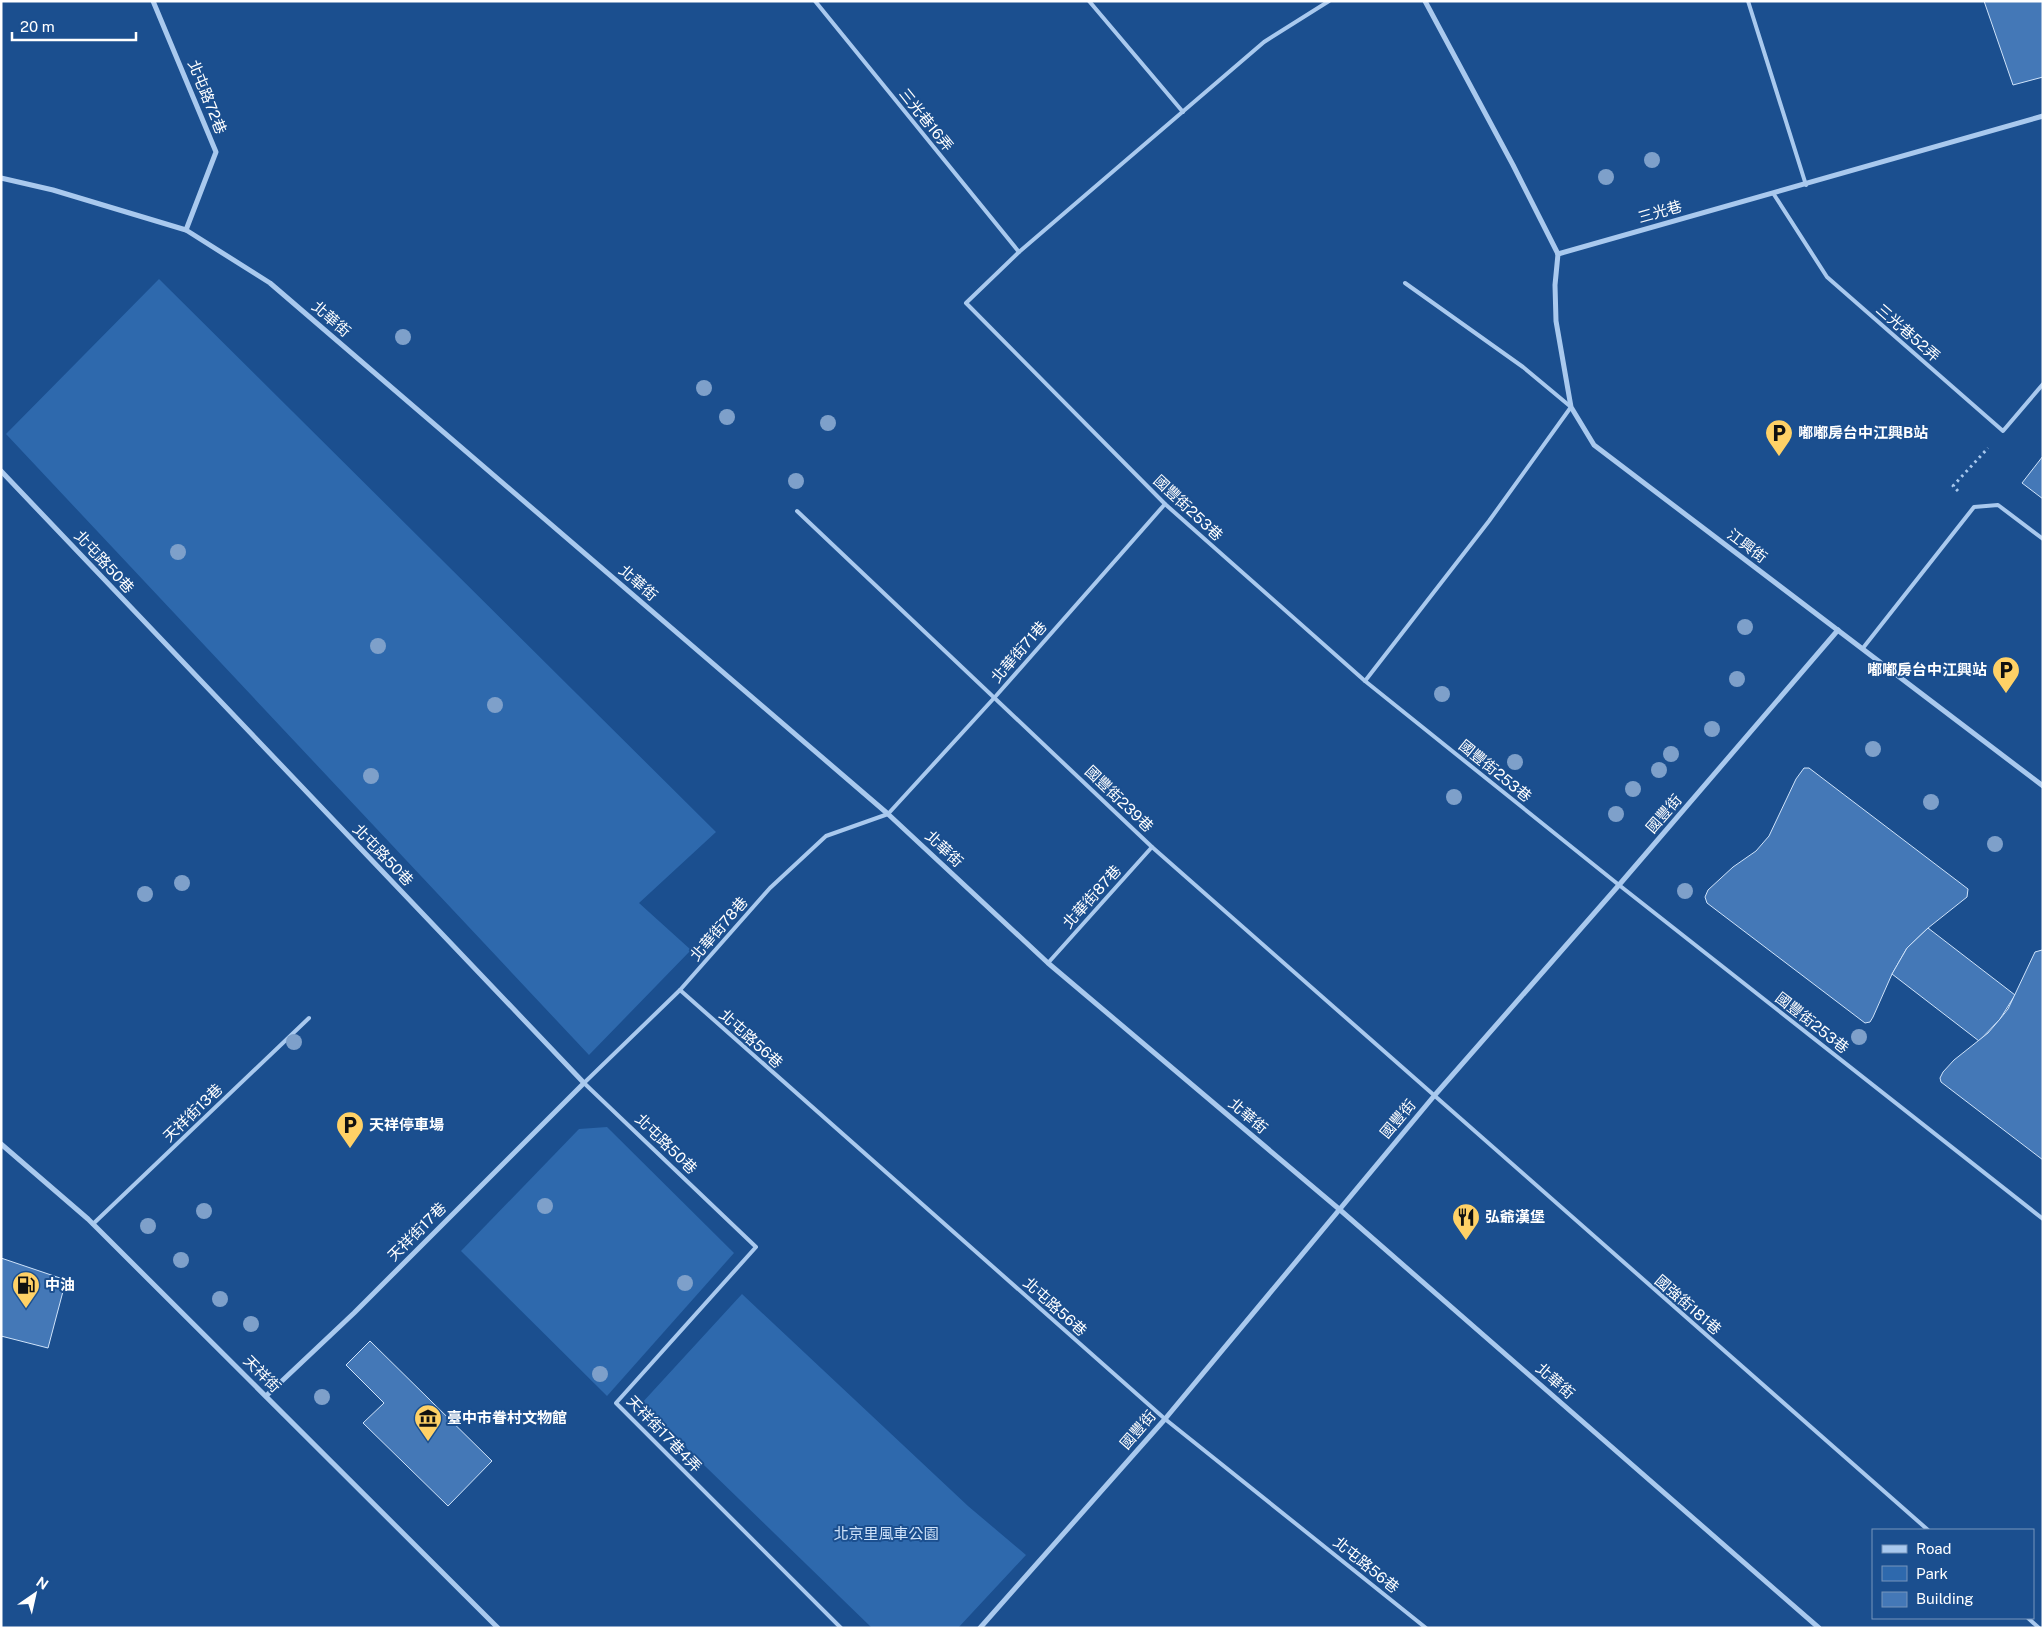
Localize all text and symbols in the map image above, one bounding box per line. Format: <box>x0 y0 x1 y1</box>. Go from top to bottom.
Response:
scale bar <box>12 10 136 42</box>
text: 20 m <box>20 18 55 35</box>
street label: 北屯路72巷 <box>185 57 230 136</box>
street label: 三光巷16弄 <box>896 85 957 154</box>
street label: 三光巷 <box>1636 197 1684 226</box>
street label: 北華街 <box>309 297 354 340</box>
street label: 三光巷52弄 <box>1873 300 1944 365</box>
parking icon: 嘟嘟房台中江興B站 <box>1764 418 1794 457</box>
place label: 嘟嘟房台中江興B站 <box>1798 424 1928 441</box>
street label: 國豐街253巷 <box>1150 471 1226 544</box>
street label: 江興街 <box>1724 525 1770 566</box>
street label: 北屯路50巷 <box>71 527 137 596</box>
street label: 北華街 <box>616 561 661 604</box>
street label: 北華街71巷 <box>987 618 1050 686</box>
parking icon: 嘟嘟房台中江興站 <box>1991 655 2021 694</box>
place label: 嘟嘟房台中江興站 <box>1867 661 1987 678</box>
street label: 國豐街253巷 <box>1456 736 1535 805</box>
street label: 國豐街239巷 <box>1082 762 1157 835</box>
street label: 國豐街 <box>1642 791 1685 836</box>
street label: 北屯路50巷 <box>350 820 417 889</box>
street label: 北華街 <box>922 827 967 870</box>
street label: 北華街87巷 <box>1059 862 1124 932</box>
street label: 北華街78巷 <box>686 893 751 964</box>
street label: 國豐街253巷 <box>1772 989 1852 1056</box>
street label: 北屯路56巷 <box>716 1006 786 1071</box>
street label: 天祥街13巷 <box>160 1080 226 1145</box>
street label: 北華街 <box>1226 1095 1271 1137</box>
street label: 國豐街 <box>1377 1096 1419 1141</box>
parking icon: 天祥停車場 <box>335 1110 365 1149</box>
street label: 北屯路50巷 <box>632 1110 701 1177</box>
place label: 天祥停車場 <box>369 1116 444 1133</box>
street label: 天祥街17巷 <box>384 1199 449 1264</box>
restaurant icon: 弘爺漢堡 <box>1451 1202 1481 1241</box>
place label: 弘爺漢堡 <box>1485 1208 1545 1225</box>
fuel station icon: 中油 <box>11 1270 41 1309</box>
street label: 國強街181巷 <box>1652 1271 1725 1338</box>
street label: 北屯路56巷 <box>1020 1274 1090 1339</box>
place label: 中油 <box>45 1276 75 1293</box>
street label: 天祥街 <box>240 1352 284 1396</box>
street label: 北華街 <box>1533 1359 1578 1402</box>
street label: 天祥街17巷4弄 <box>624 1392 705 1475</box>
museum icon: 臺中市眷村文物館 <box>413 1403 443 1442</box>
street label: 國豐街 <box>1116 1407 1159 1452</box>
place label: 臺中市眷村文物館 <box>447 1409 567 1426</box>
park label: 北京里風車公園 <box>833 1525 939 1542</box>
legend <box>1872 1529 2034 1619</box>
street label: 北屯路56巷 <box>1330 1533 1402 1596</box>
text: Road <box>1916 1540 1952 1557</box>
text: Park <box>1916 1565 1948 1582</box>
north arrow <box>10 1569 60 1619</box>
text: N <box>33 1574 51 1593</box>
text: Building <box>1916 1590 1974 1607</box>

